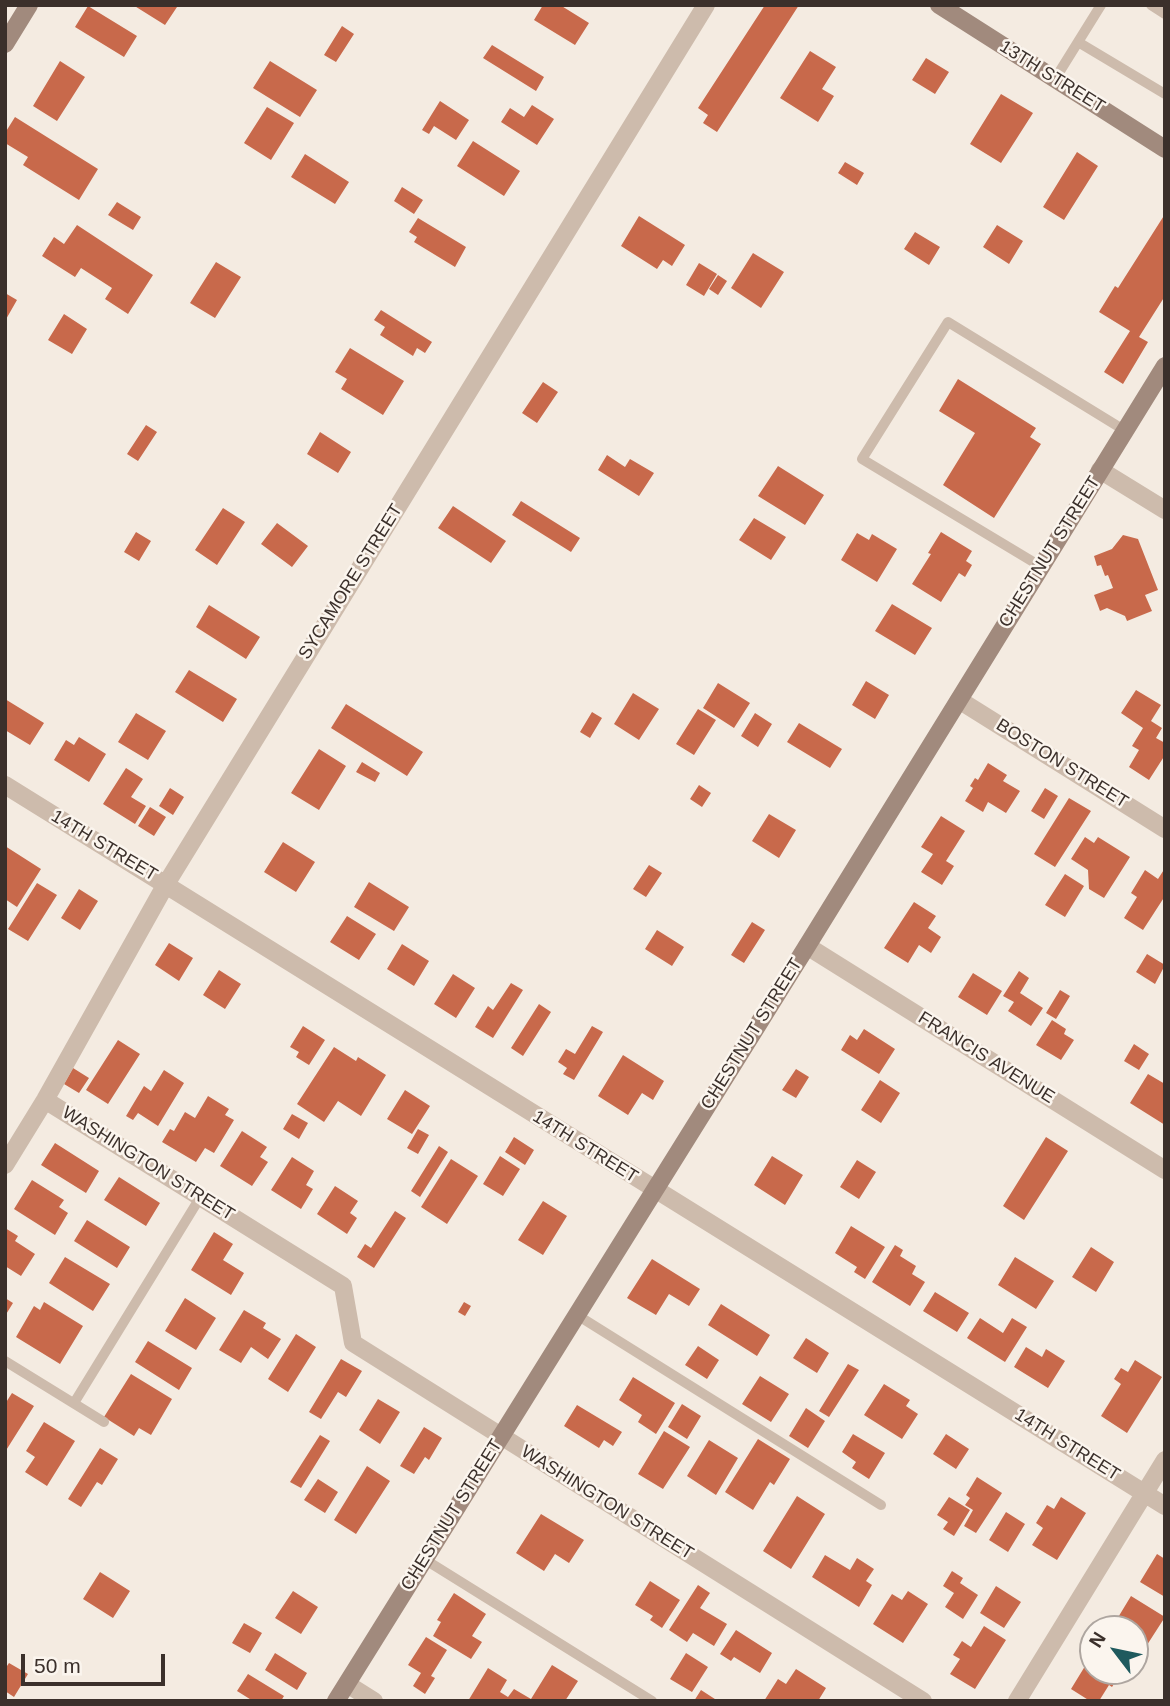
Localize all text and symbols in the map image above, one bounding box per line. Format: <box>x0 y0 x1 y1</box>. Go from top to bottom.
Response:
street label: 13TH STREET <box>995 36 1109 118</box>
street label: CHESTNUT STREET <box>995 472 1105 632</box>
street label: SYCAMORE STREET <box>294 500 408 664</box>
street label: BOSTON STREET <box>992 715 1132 813</box>
street label: 14TH STREET <box>47 806 161 886</box>
street label: CHESTNUT STREET <box>697 954 807 1114</box>
street label: FRANCIS AVENUE <box>914 1007 1058 1109</box>
street label: WASHINGTON STREET <box>58 1102 238 1226</box>
street label: 14TH STREET <box>528 1106 642 1188</box>
street label: 14TH STREET <box>1010 1404 1124 1486</box>
street label: CHESTNUT STREET <box>397 1435 507 1595</box>
street label: WASHINGTON STREET <box>517 1441 697 1565</box>
north arrow <box>1079 1615 1149 1685</box>
text: N <box>1085 1628 1110 1651</box>
scale bar <box>24 1640 168 1684</box>
text: 50 m <box>34 1654 81 1677</box>

